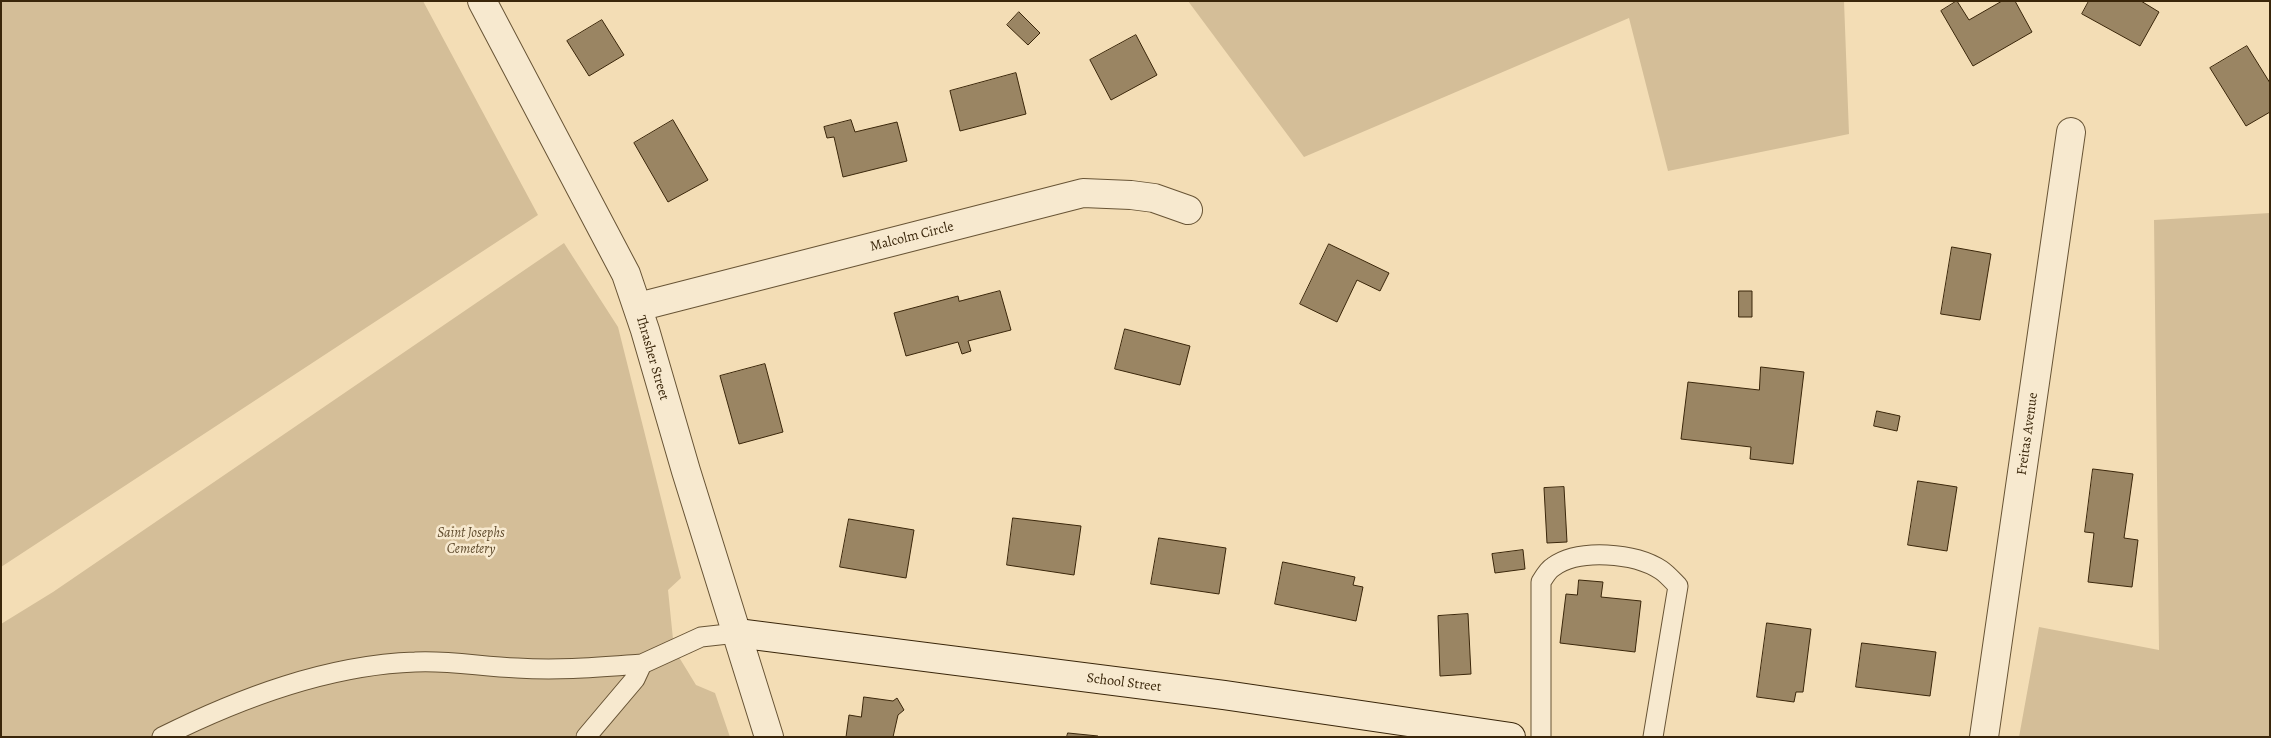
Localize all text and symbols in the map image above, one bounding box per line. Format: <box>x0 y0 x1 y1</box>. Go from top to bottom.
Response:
street label: Malcolm Circle <box>869 219 955 255</box>
street label: Thrasher Street <box>632 314 672 402</box>
street label: Freitas Avenue <box>2014 391 2042 477</box>
park label: Saint Josephs Cemetery <box>437 526 505 558</box>
street label: School Street <box>1086 670 1162 696</box>

